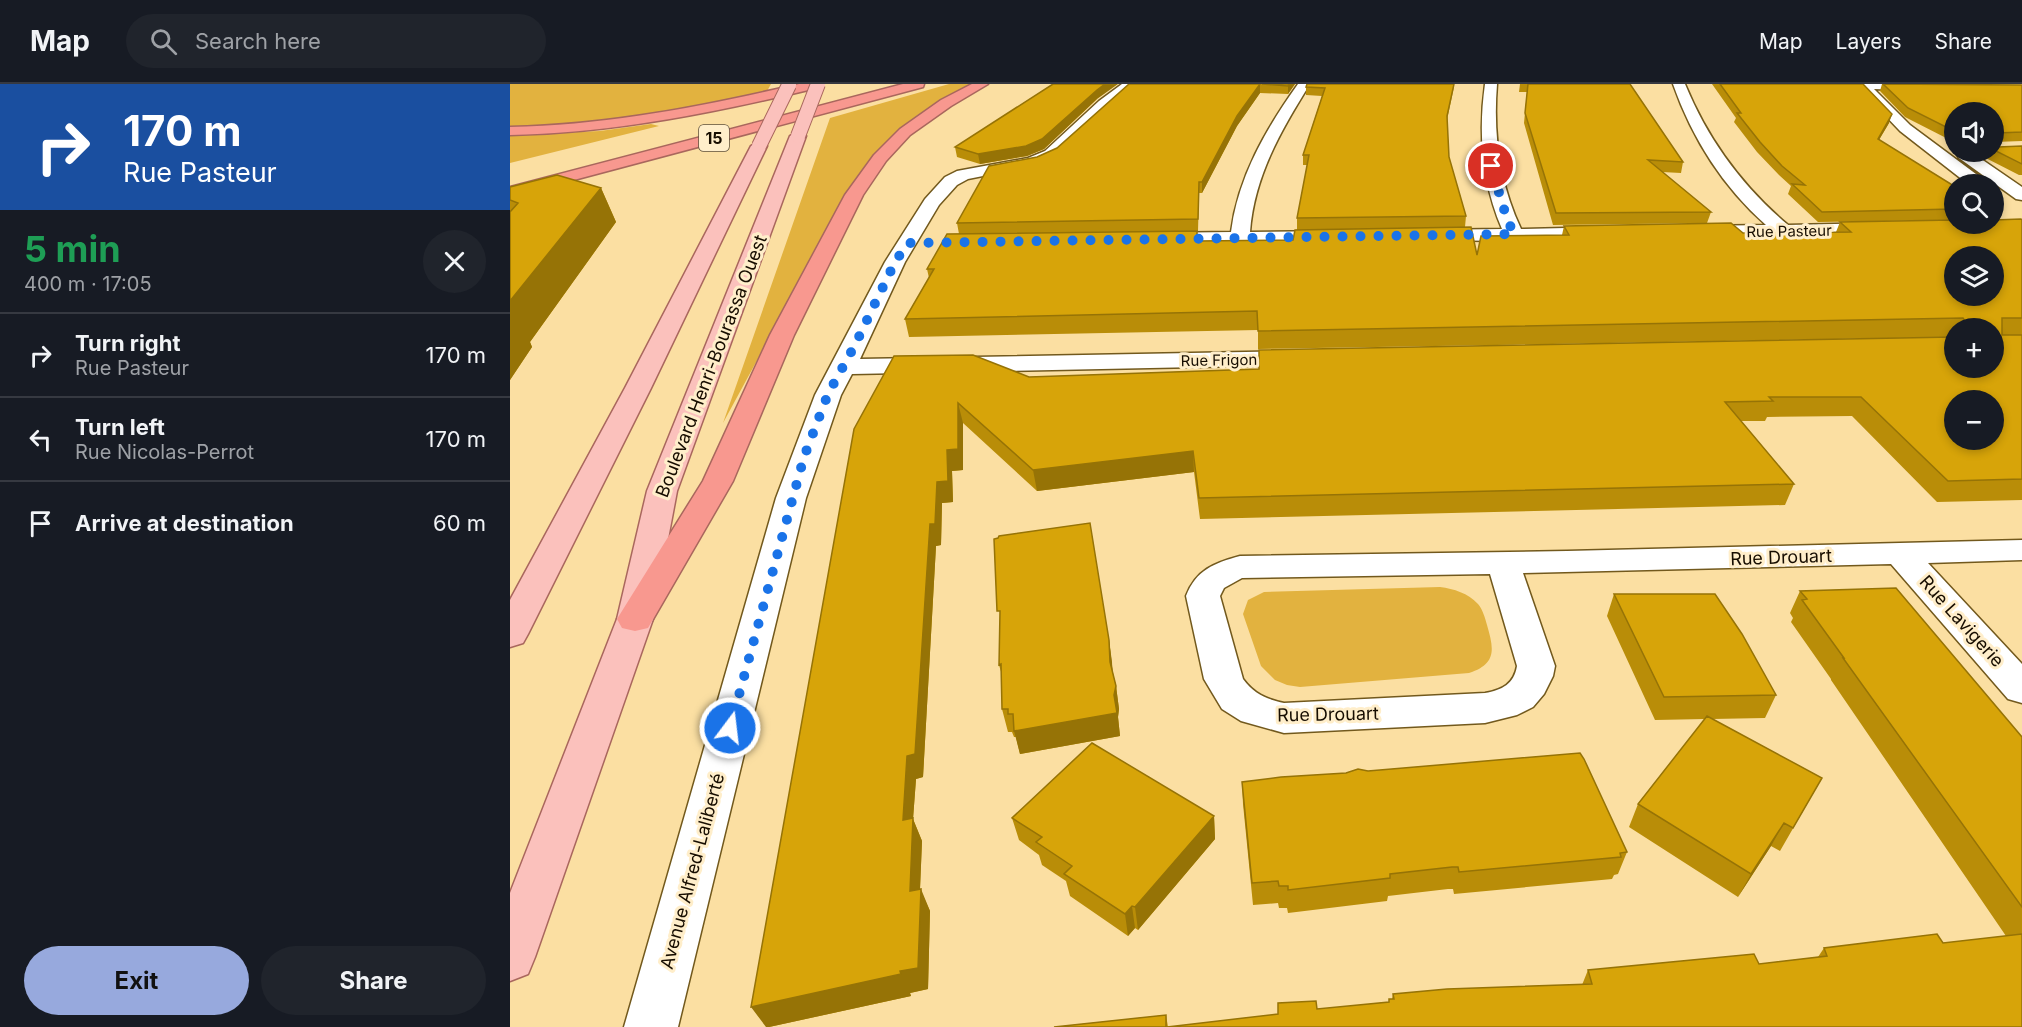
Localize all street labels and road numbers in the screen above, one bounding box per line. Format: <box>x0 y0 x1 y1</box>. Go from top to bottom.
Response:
road number: 15 <box>699 125 729 151</box>
street label: Rue Pasteur <box>1746 221 1832 241</box>
street label: Boulevard Henri-Bourassa Ouest <box>651 232 771 500</box>
street label: Rue Frigon <box>1181 350 1257 370</box>
street label: Rue Drouart <box>1730 545 1832 569</box>
street label: Rue Lavigerie <box>1915 571 2009 671</box>
street label: Rue Drouart <box>1277 703 1379 725</box>
street label: Avenue Alfred-Laliberté <box>656 771 728 971</box>

